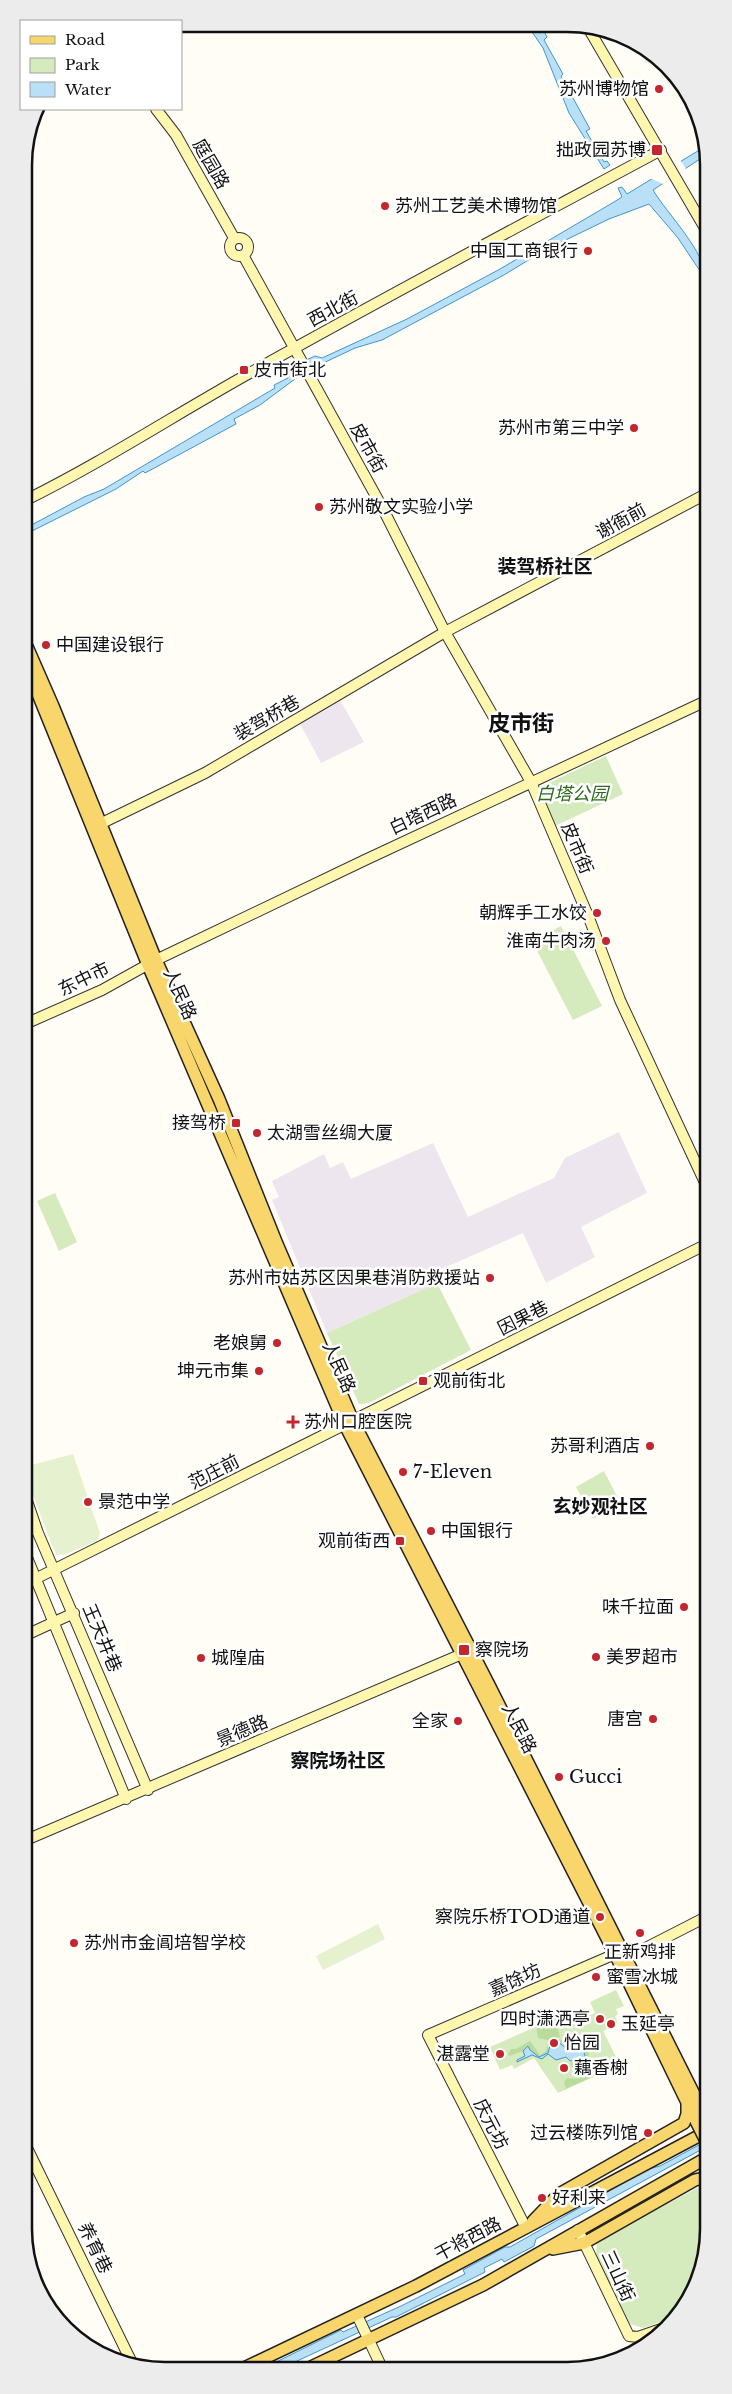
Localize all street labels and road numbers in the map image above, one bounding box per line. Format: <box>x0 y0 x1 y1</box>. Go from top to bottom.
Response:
street label: 庭园路 <box>188 135 234 193</box>
street label: 西北街 <box>304 287 362 331</box>
street label: 皮市街 <box>345 419 391 477</box>
street label: 谢衙前 <box>592 498 650 544</box>
street label: 装驾桥巷 <box>230 690 304 746</box>
street label: 白塔西路 <box>386 789 460 839</box>
street label: 皮市街 <box>556 819 598 877</box>
street label: 东中市 <box>55 957 113 1001</box>
street label: 人民路 <box>159 965 201 1023</box>
street label: 因果巷 <box>494 1296 552 1340</box>
street label: 人民路 <box>318 1338 360 1396</box>
street label: 范庄前 <box>185 1450 243 1494</box>
street label: 王天井巷 <box>78 1601 126 1675</box>
street label: 人民路 <box>497 1699 541 1757</box>
street label: 景德路 <box>213 1710 271 1752</box>
street label: 嘉馀坊 <box>486 1959 544 2001</box>
street label: 庆元坊 <box>469 2095 513 2153</box>
street label: 干将西路 <box>431 2212 505 2266</box>
street label: 养育巷 <box>73 2219 117 2277</box>
street label: 三山街 <box>597 2247 639 2305</box>

